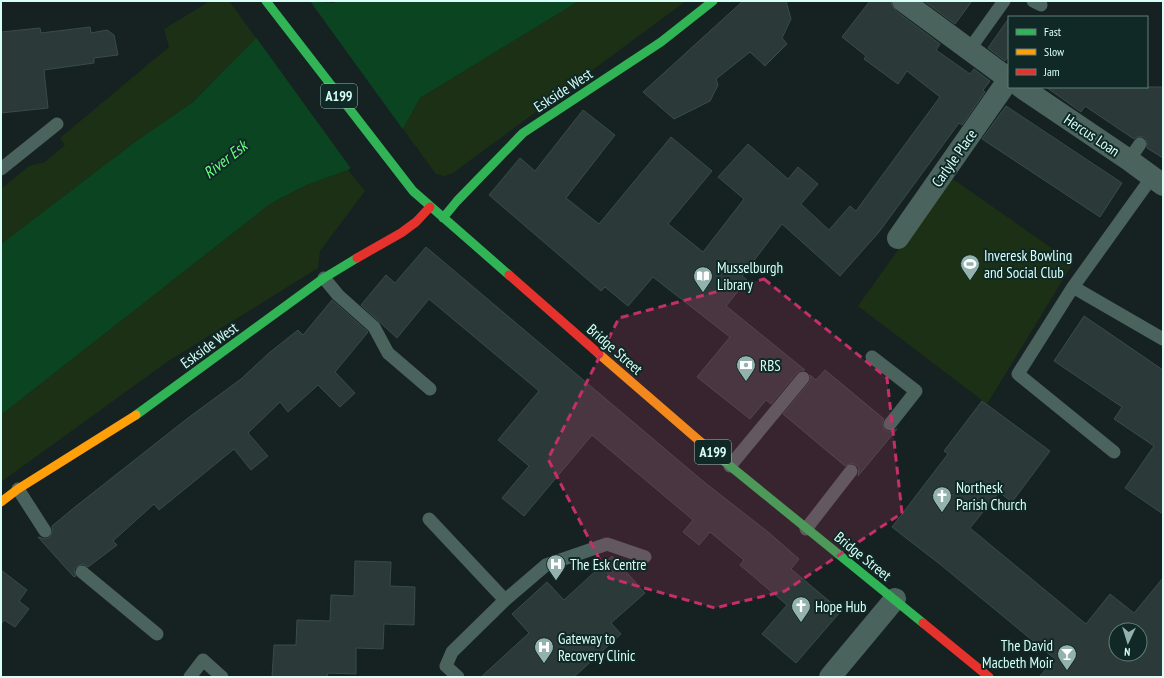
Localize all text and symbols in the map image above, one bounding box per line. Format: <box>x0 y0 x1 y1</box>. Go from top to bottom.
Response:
legend <box>1008 16 1148 88</box>
text: Fast <box>1044 24 1062 39</box>
text: Slow <box>1044 44 1065 59</box>
street label: Eskside West <box>530 64 596 116</box>
text: Jam <box>1043 64 1060 79</box>
road number: A199 <box>321 84 357 108</box>
street label: Hercus Loan <box>1061 109 1123 161</box>
street label: Carlyle Place <box>927 125 981 191</box>
water label: River Esk <box>199 135 252 182</box>
place label: Inveresk Bowling and Social Club <box>984 246 1072 282</box>
sports icon: Inveresk Bowling and Social Club <box>959 253 981 281</box>
place label: Musselburgh Library <box>717 258 783 294</box>
library icon: Musselburgh Library <box>692 265 714 293</box>
street label: Eskside West <box>177 318 241 372</box>
street label: Bridge Street <box>583 320 647 378</box>
bank icon: RBS <box>735 354 757 382</box>
place label: RBS <box>760 356 781 375</box>
road number: A199 <box>695 440 731 464</box>
place label: Northesk Parish Church <box>956 478 1027 514</box>
church icon: Northesk Parish Church <box>931 485 953 513</box>
street label: Bridge Street <box>831 527 895 585</box>
hospital icon: The Esk Centre <box>545 553 567 581</box>
place label: The Esk Centre <box>570 555 647 574</box>
church icon: Hope Hub <box>790 595 812 623</box>
place label: Hope Hub <box>815 597 866 616</box>
north arrow <box>1108 622 1148 662</box>
place label: Gateway to Recovery Clinic <box>558 629 636 665</box>
hospital icon: Gateway to Recovery Clinic <box>533 636 555 664</box>
place label: The David Macbeth Moir <box>982 636 1054 672</box>
bar icon: The David Macbeth Moir <box>1056 643 1078 671</box>
text: N <box>1124 645 1131 659</box>

